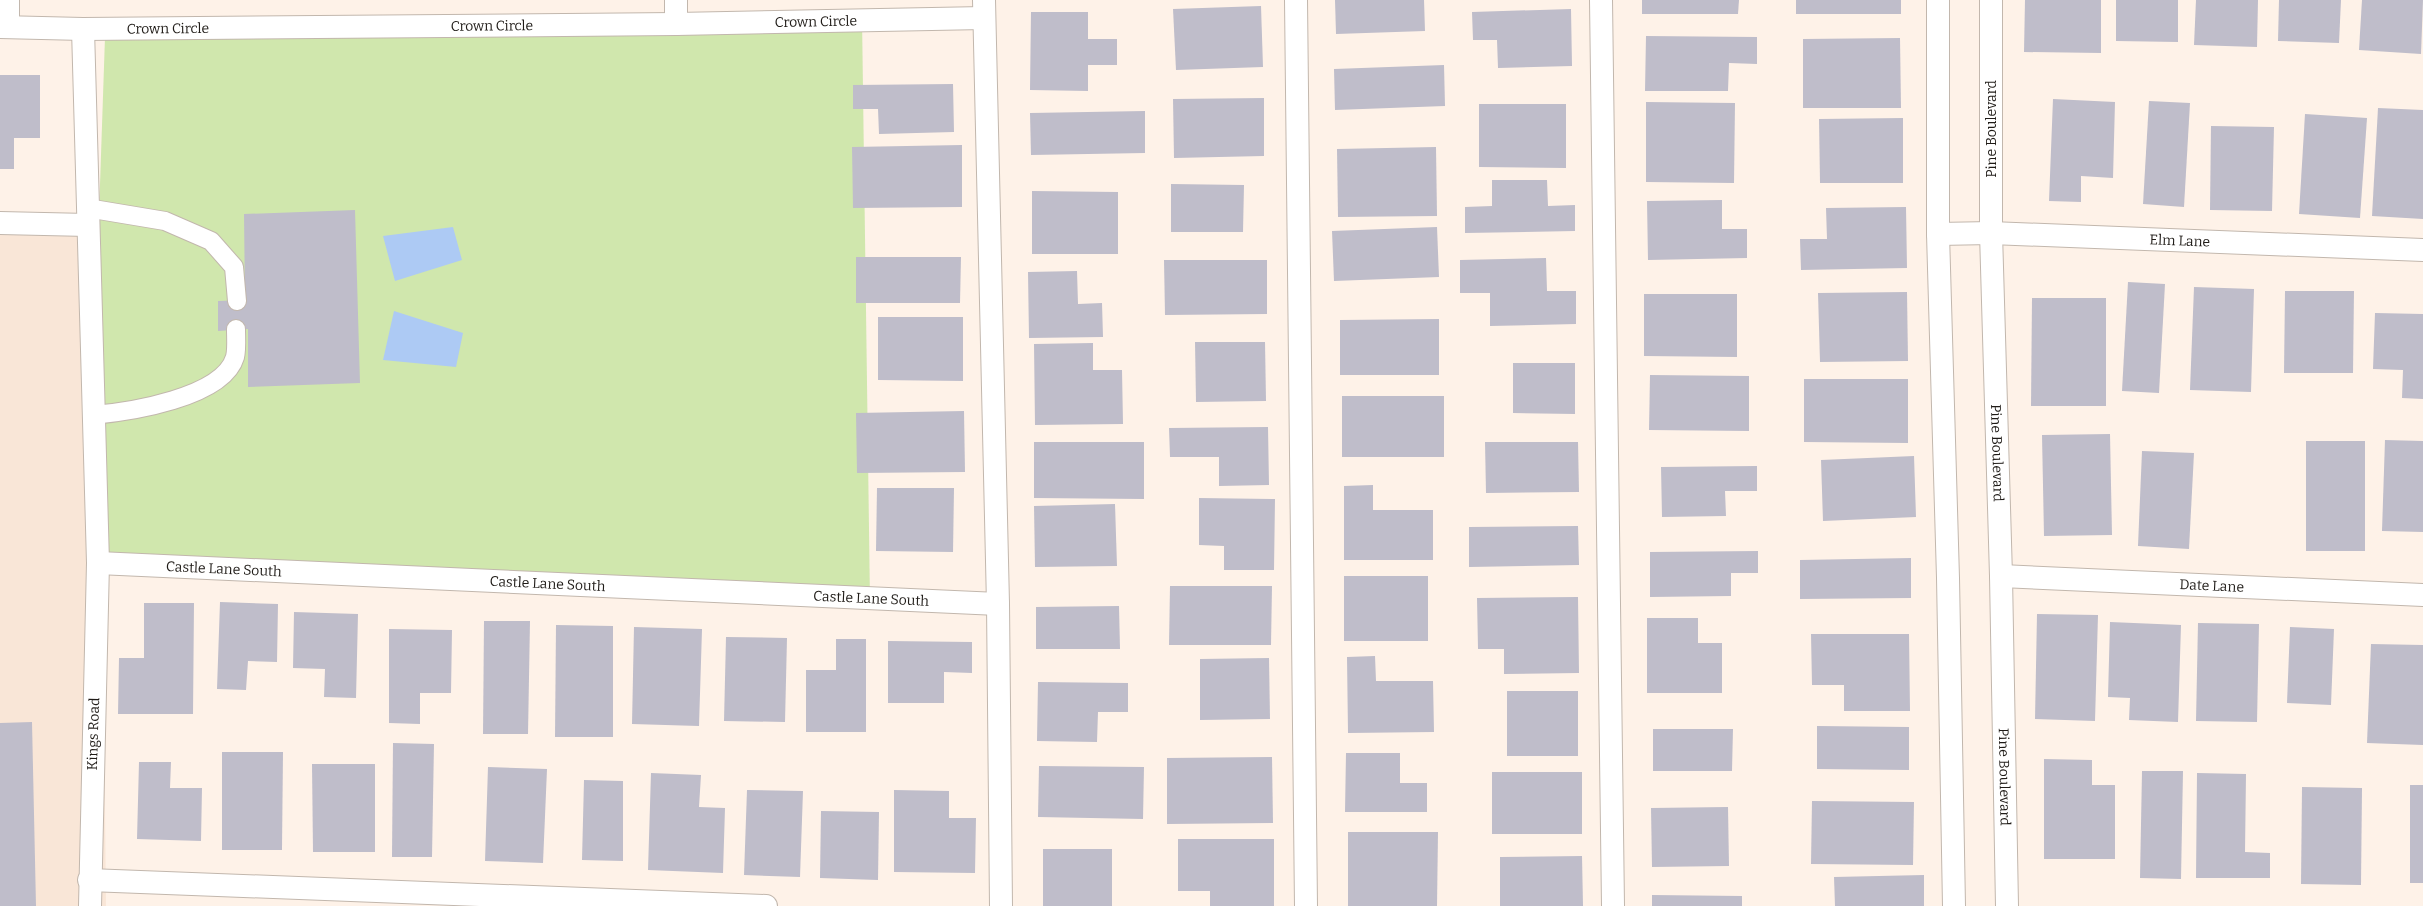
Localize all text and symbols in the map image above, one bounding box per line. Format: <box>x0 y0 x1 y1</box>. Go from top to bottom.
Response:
street label: Crown Circle <box>775 12 857 31</box>
street label: Crown Circle <box>451 17 533 35</box>
street label: Crown Circle <box>127 20 209 38</box>
street label: Pine Boulevard <box>1983 80 2000 178</box>
street label: Elm Lane <box>2149 231 2210 251</box>
street label: Pine Boulevard <box>1987 404 2007 502</box>
street label: Castle Lane South <box>166 558 282 580</box>
street label: Castle Lane South <box>489 573 606 595</box>
street label: Date Lane <box>2179 576 2244 596</box>
street label: Castle Lane South <box>813 588 930 610</box>
street label: Kings Road <box>84 697 103 771</box>
street label: Pine Boulevard <box>1995 728 2014 826</box>

